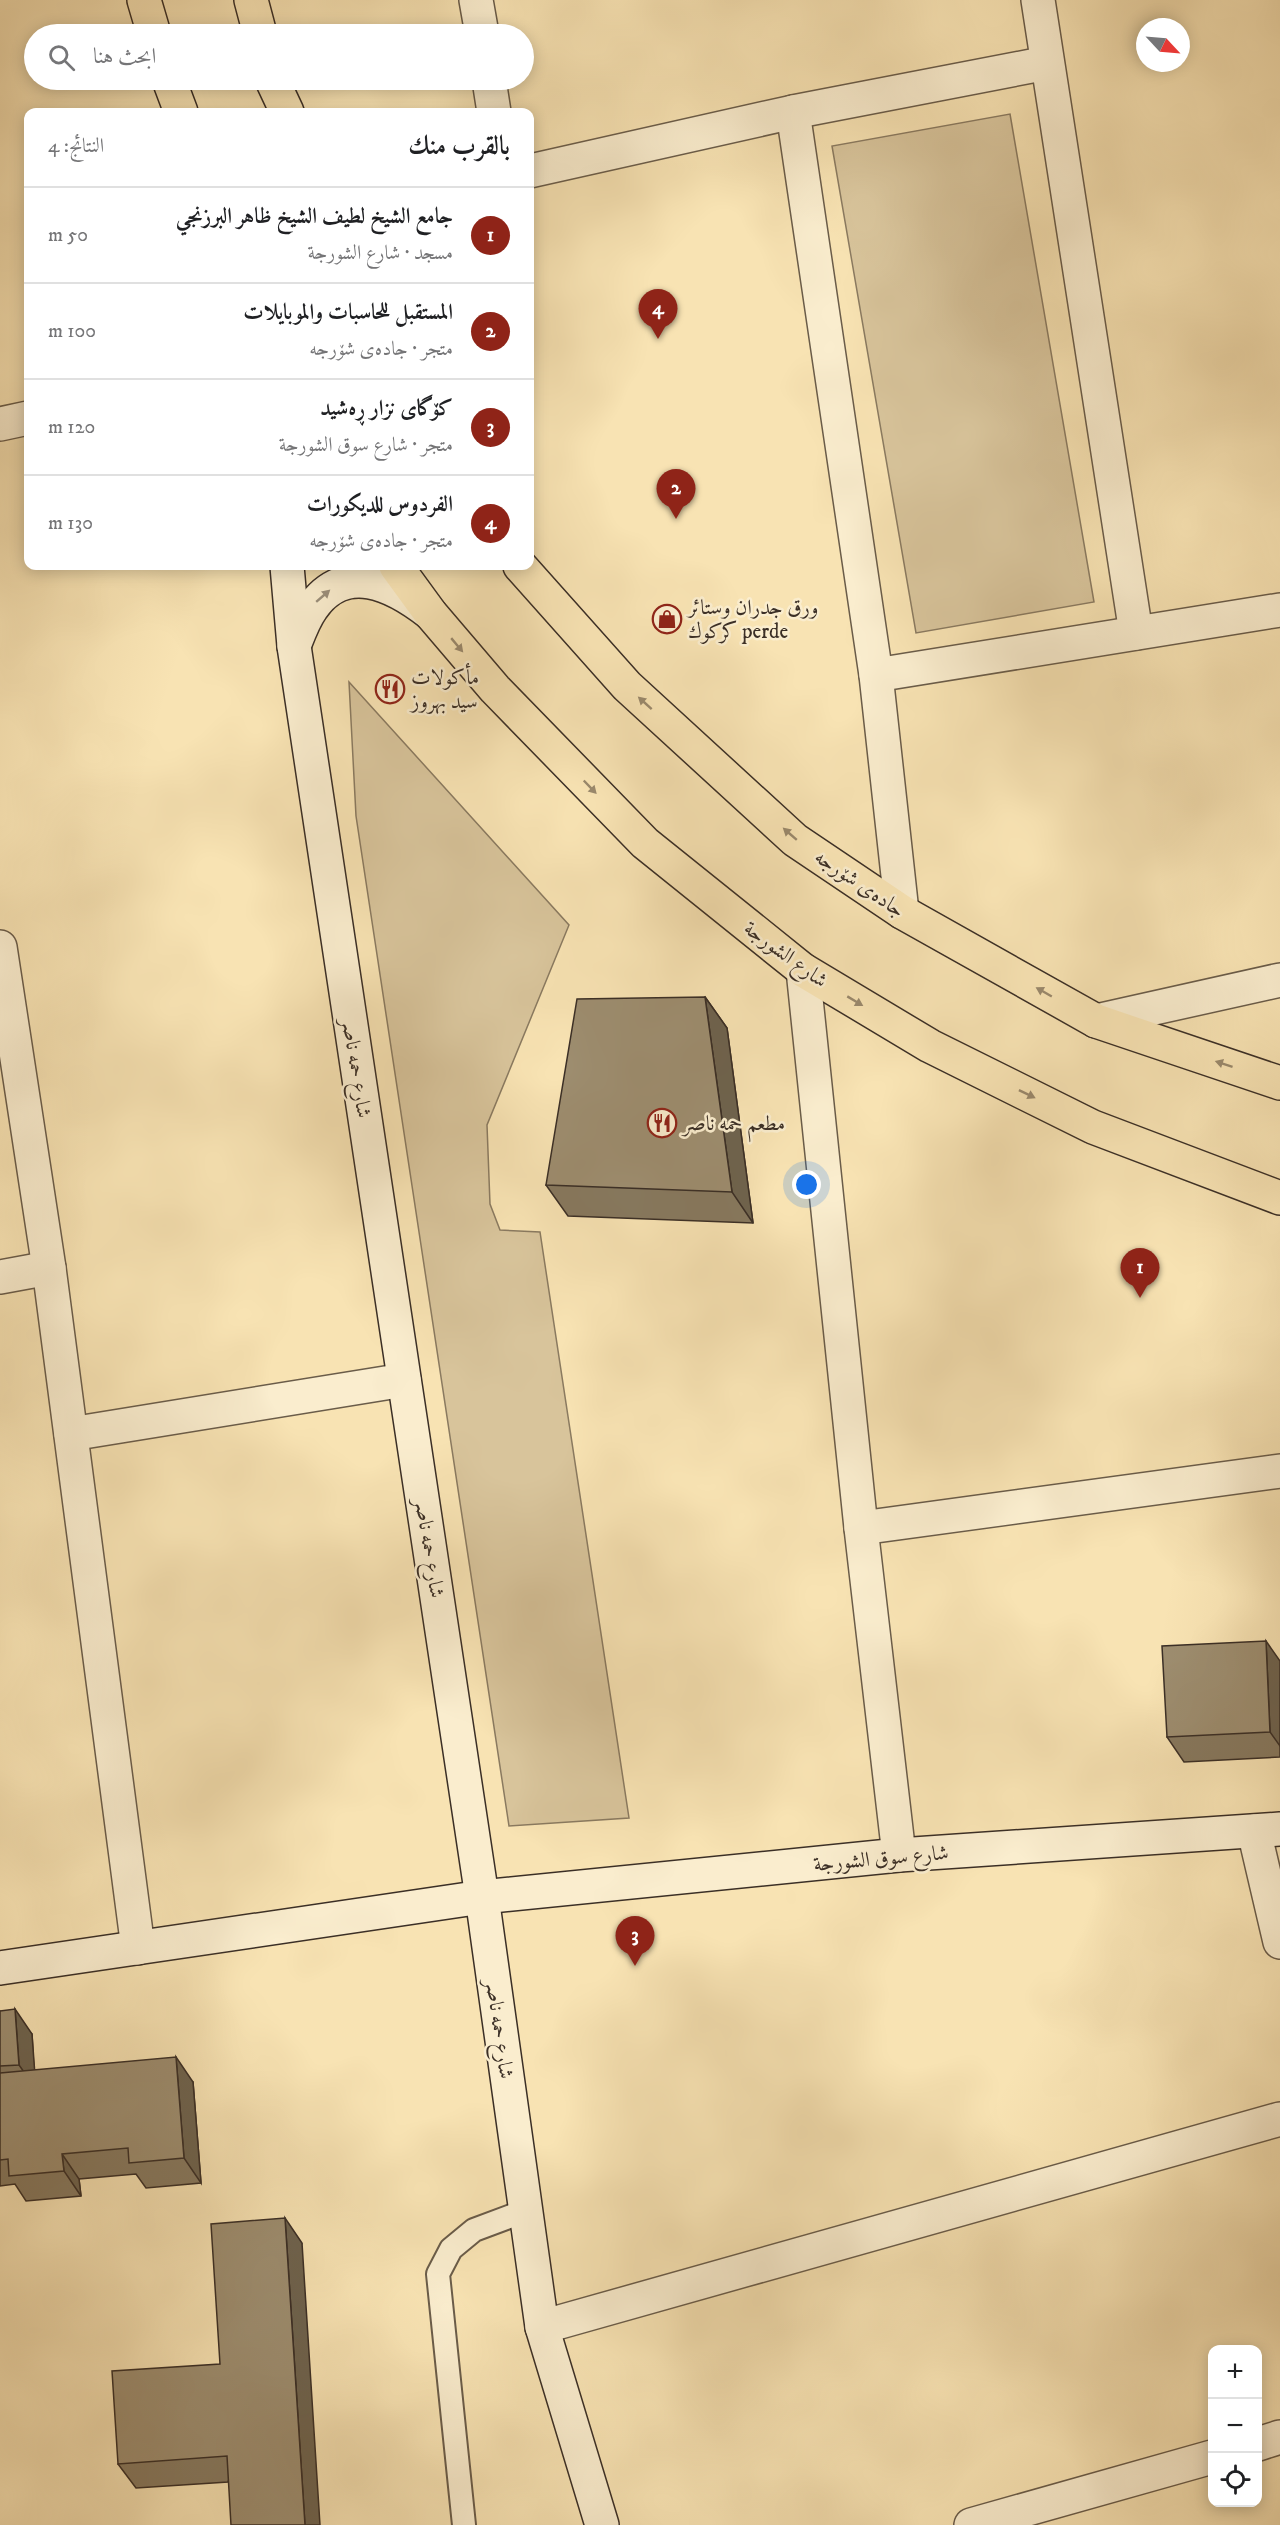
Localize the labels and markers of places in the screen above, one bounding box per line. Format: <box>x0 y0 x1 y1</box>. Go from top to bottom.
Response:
pin: 4 <box>638 290 678 339</box>
pin: 2 <box>656 470 696 519</box>
place label: ورق جدران وستائر كركوك perde <box>686 595 818 645</box>
shop icon: ورق جدران وستائر كركوك perde <box>651 603 683 635</box>
place label: مأكولات سيد بهروز <box>409 662 479 715</box>
restaurant icon: مأكولات سيد بهروز <box>374 673 406 705</box>
restaurant icon: مطعم حمه ناصر <box>646 1107 678 1139</box>
place label: مطعم حمه ناصر <box>681 1111 785 1143</box>
pin: 1 <box>1120 1248 1160 1298</box>
pin: 3 <box>616 1916 654 1966</box>

